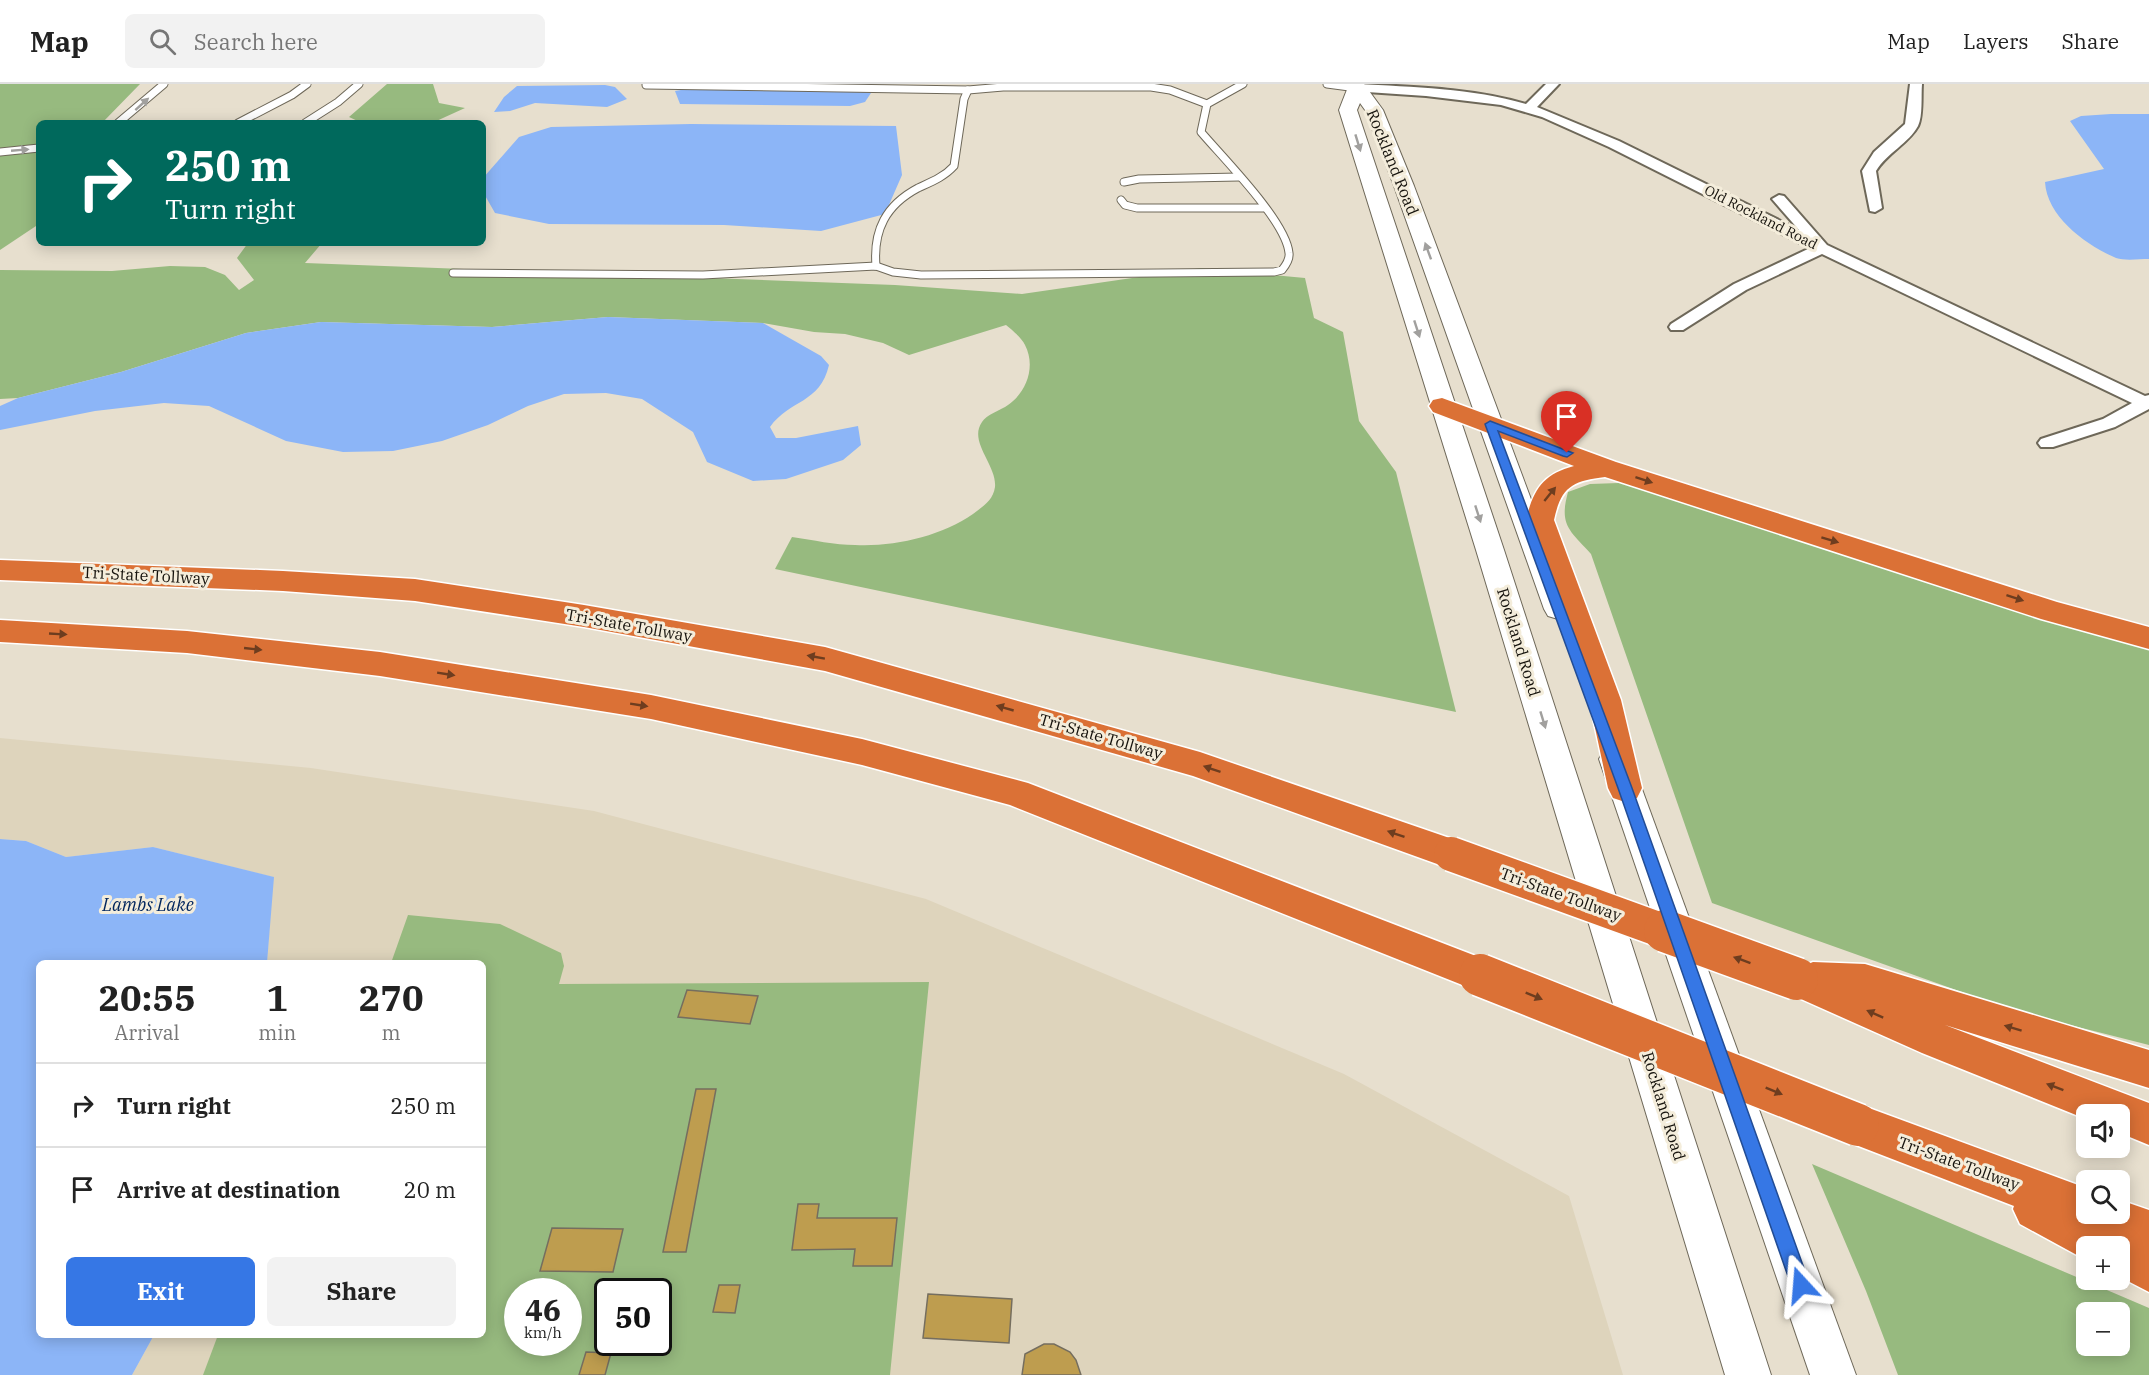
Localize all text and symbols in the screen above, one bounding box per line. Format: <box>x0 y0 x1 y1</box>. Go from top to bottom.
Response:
search box <box>125 14 545 68</box>
text: Map <box>30 23 89 60</box>
icon: search <box>146 25 179 58</box>
text: Search here <box>194 27 318 56</box>
text: Map <box>1887 27 1930 55</box>
text: Layers <box>1963 27 2029 55</box>
text: Share <box>2062 27 2119 55</box>
one-way arrow <box>134 98 149 111</box>
street label: Rockland Road <box>1363 106 1423 218</box>
one-way arrow <box>1354 134 1363 152</box>
text: 250 m <box>165 138 291 193</box>
icon: right <box>66 144 144 222</box>
one-way arrow <box>10 145 29 155</box>
street label: Old Rockland Road <box>1701 181 1821 254</box>
text: Turn right <box>165 191 296 226</box>
one-way arrow <box>1422 242 1432 260</box>
one-way arrow <box>1413 320 1423 338</box>
pin <box>1541 391 1592 453</box>
icon: arrive <box>1550 400 1583 433</box>
one-way arrow <box>1635 476 1653 486</box>
one-way arrow <box>1544 486 1557 502</box>
one-way arrow <box>1474 505 1483 523</box>
one-way arrow <box>1821 536 1839 545</box>
street label: Tri-State Tollway <box>82 562 211 588</box>
street label: Rockland Road <box>1493 585 1545 699</box>
one-way arrow <box>2006 594 2024 604</box>
street label: Tri-State Tollway <box>564 604 694 646</box>
one-way arrow <box>49 630 68 639</box>
one-way arrow <box>243 645 262 654</box>
one-way arrow <box>807 653 826 662</box>
one-way arrow <box>437 670 456 679</box>
one-way arrow <box>629 701 648 710</box>
one-way arrow <box>995 703 1013 712</box>
street label: Tri-State Tollway <box>1037 709 1166 763</box>
one-way arrow <box>1539 711 1548 729</box>
one-way arrow <box>1203 764 1221 774</box>
one-way arrow <box>1386 829 1404 839</box>
street label: Tri-State Tollway <box>1498 863 1625 925</box>
water label: Lambs Lake <box>101 893 194 916</box>
one-way arrow <box>1733 954 1751 964</box>
text: 20:55 <box>98 974 196 1021</box>
text: 1 <box>266 974 288 1021</box>
text: 270 <box>359 974 424 1021</box>
one-way arrow <box>1525 992 1543 1002</box>
one-way arrow <box>1866 1008 1884 1018</box>
text: Arrival <box>115 1019 180 1046</box>
text: min <box>258 1019 296 1046</box>
text: m <box>382 1019 401 1046</box>
one-way arrow <box>2004 1023 2022 1032</box>
street label: Rockland Road <box>1638 1049 1690 1163</box>
one-way arrow <box>2046 1082 2064 1092</box>
one-way arrow <box>1765 1087 1783 1096</box>
icon: right <box>66 1089 99 1122</box>
text: Turn right <box>117 1091 231 1120</box>
text: 250 m <box>390 1091 456 1120</box>
map controls <box>2076 1104 2130 1356</box>
button: sound <box>2076 1104 2130 1158</box>
street label: Tri-State Tollway <box>1896 1132 2023 1194</box>
button: search <box>2076 1170 2130 1224</box>
icon: arrive <box>66 1173 99 1206</box>
text: Arrive at destination <box>117 1175 340 1204</box>
text: 20 m <box>404 1175 456 1204</box>
button: + <box>2076 1236 2130 1290</box>
position arrow <box>1769 1253 1833 1317</box>
button: Exit <box>66 1257 255 1326</box>
button: Share <box>267 1257 456 1326</box>
speed limit sign: 50 <box>594 1278 672 1356</box>
text: 46 <box>525 1290 561 1329</box>
button: − <box>2076 1302 2130 1356</box>
text: km/h <box>524 1323 562 1342</box>

